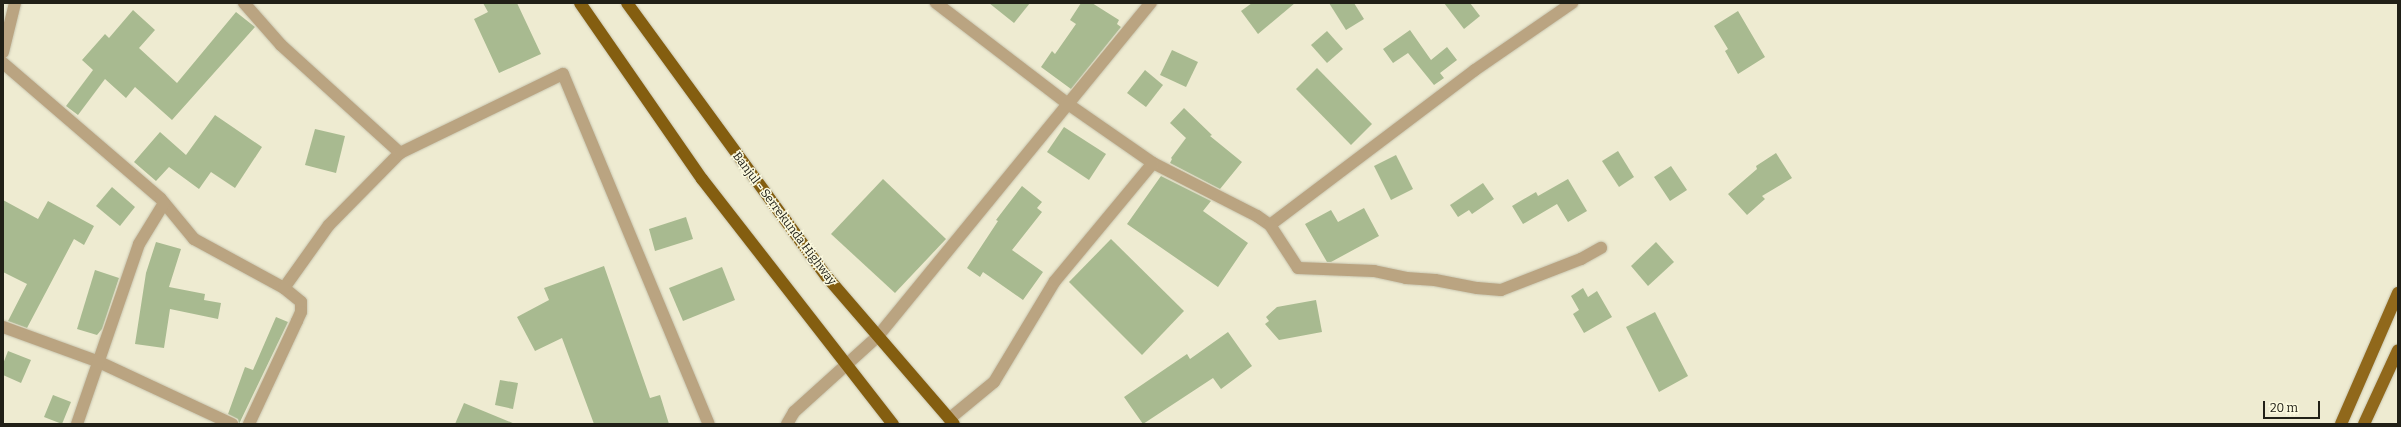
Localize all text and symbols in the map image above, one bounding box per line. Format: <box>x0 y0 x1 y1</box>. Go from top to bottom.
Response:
street label: Banjul - Serrekunda Highway <box>729 150 839 288</box>
scale bar <box>2265 393 2322 419</box>
text: 20 m <box>2270 401 2298 415</box>

